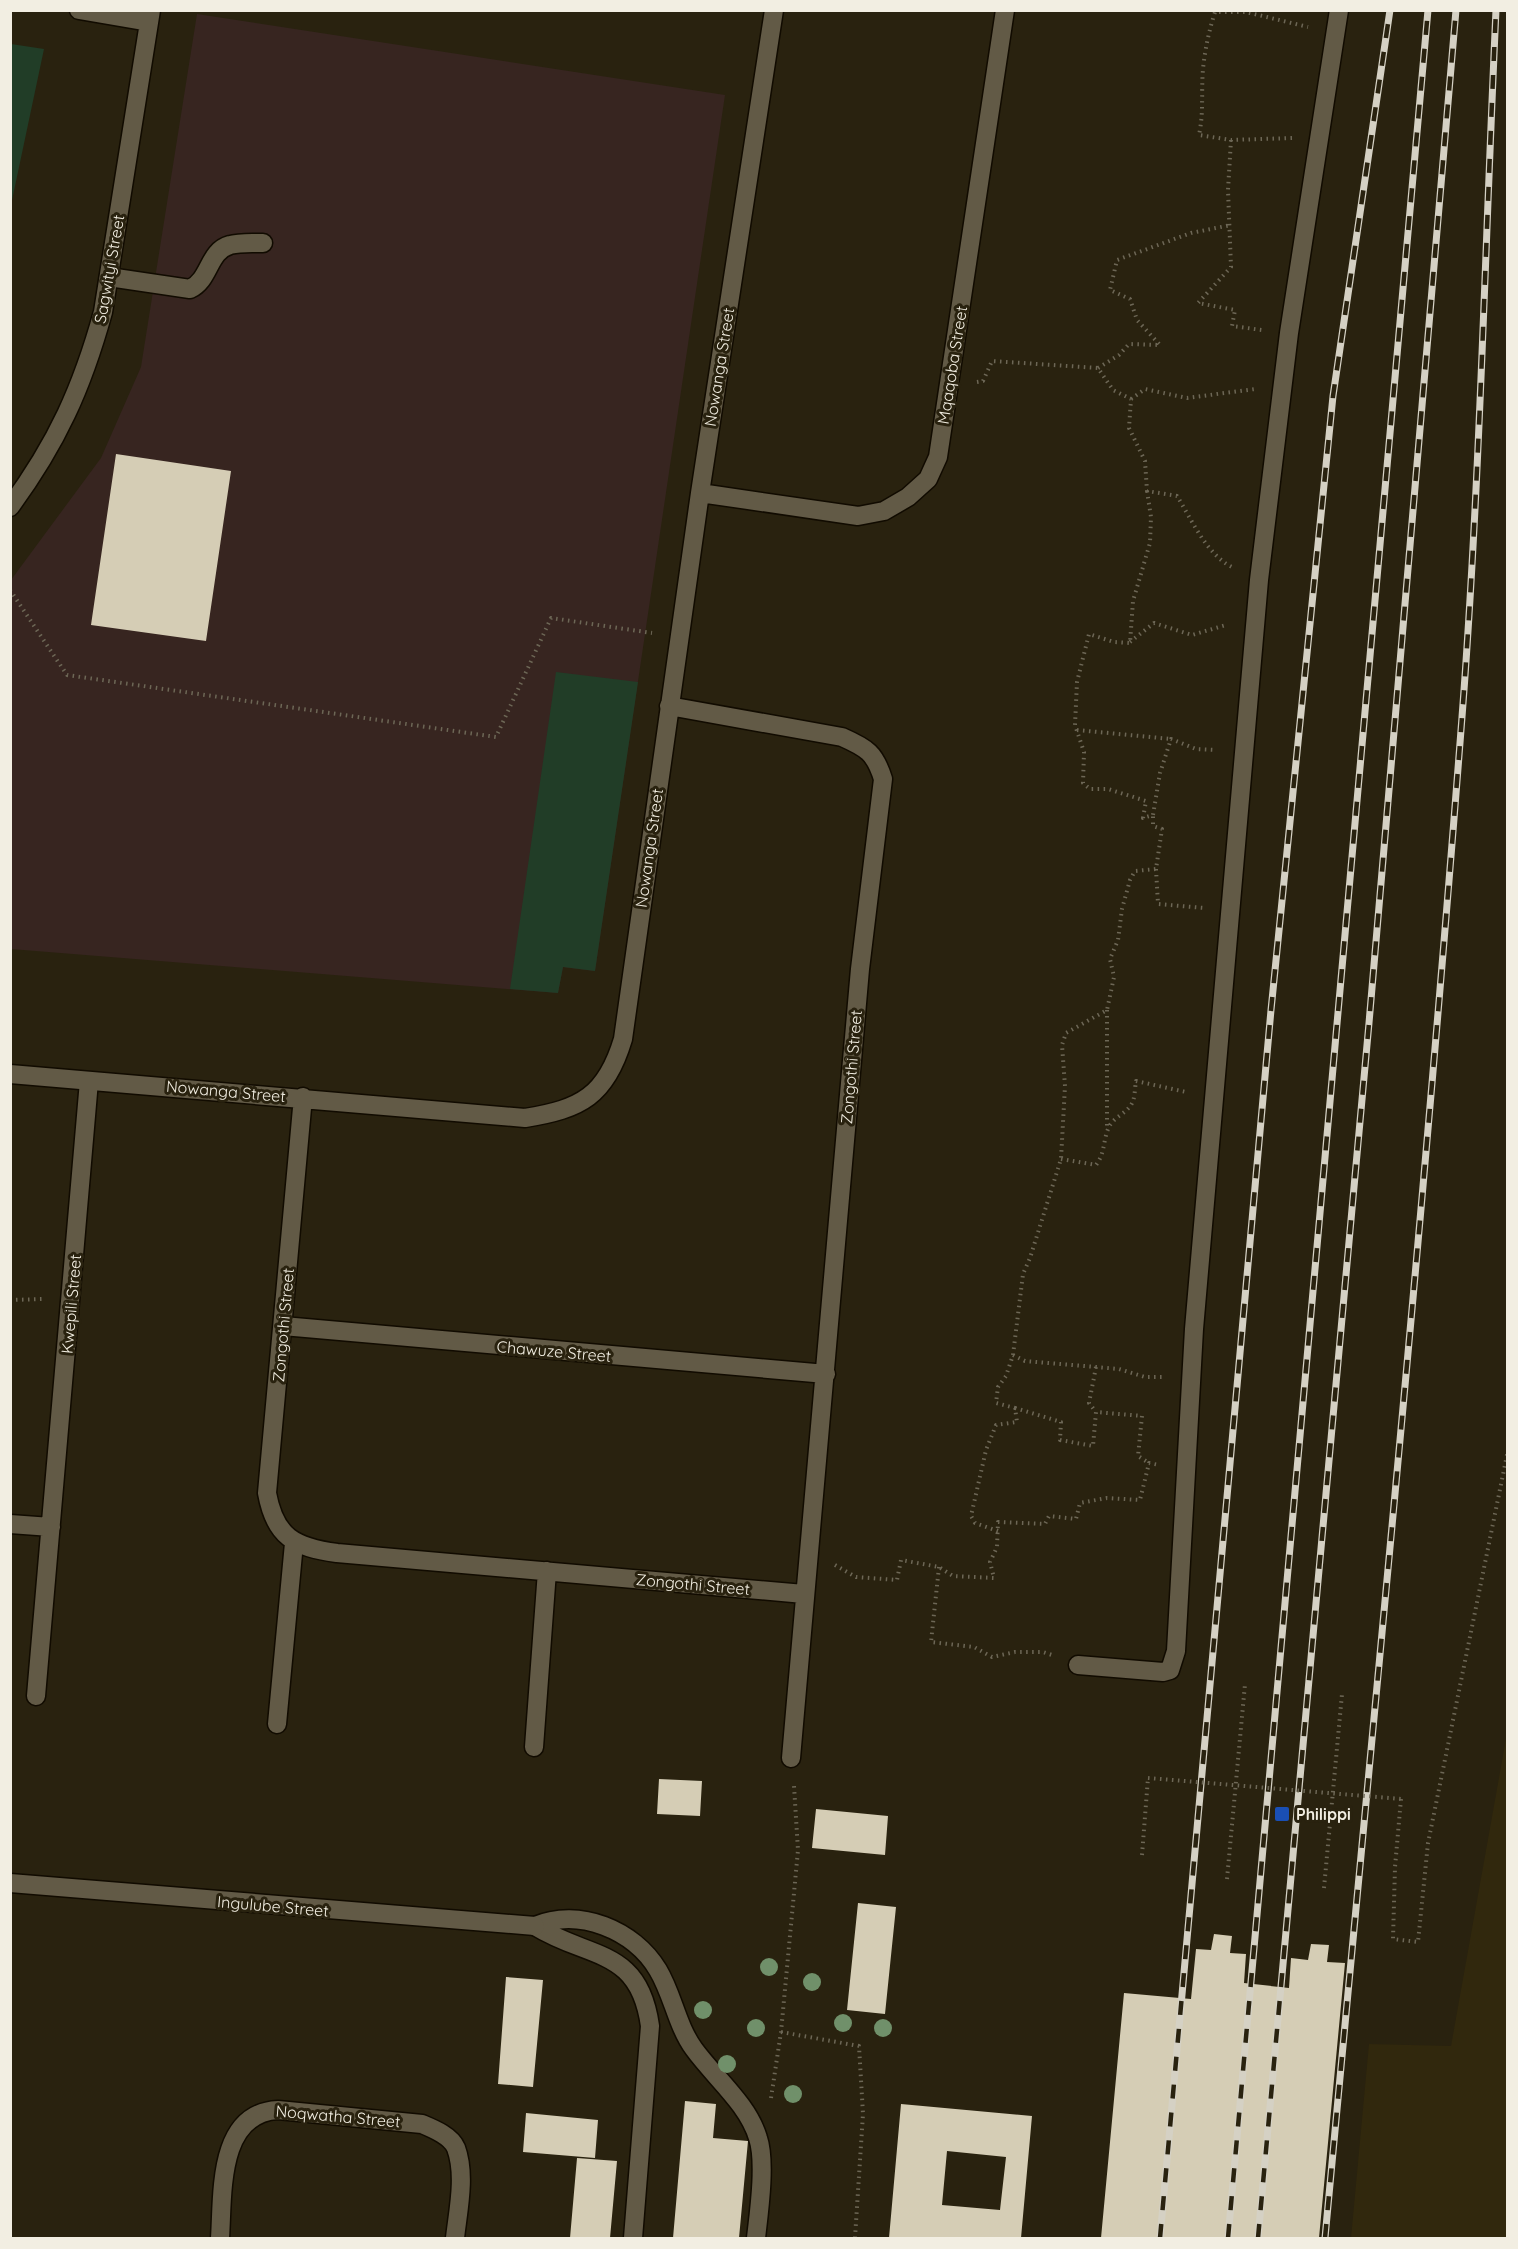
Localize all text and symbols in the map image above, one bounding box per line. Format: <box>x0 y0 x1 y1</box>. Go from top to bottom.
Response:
street label: Sagwityi Street <box>90 213 128 325</box>
street label: Mqaqoba Street <box>933 304 971 426</box>
street label: Nowanga Street <box>700 306 738 428</box>
street label: Nowanga Street <box>631 787 667 909</box>
street label: Zongothi Street <box>836 1009 866 1125</box>
street label: Nowanga Street <box>165 1076 287 1106</box>
street label: Kwepili Street <box>57 1253 85 1355</box>
street label: Zongothi Street <box>268 1267 298 1383</box>
street label: Chawuze Street <box>496 1336 612 1366</box>
street label: Zongothi Street <box>635 1569 751 1599</box>
place label: Philippi <box>1296 1804 1351 1824</box>
marker: Philippi <box>1273 1805 1291 1823</box>
street label: Ingulube Street <box>216 1891 330 1921</box>
street label: Noqwatha Street <box>275 2101 401 2131</box>

